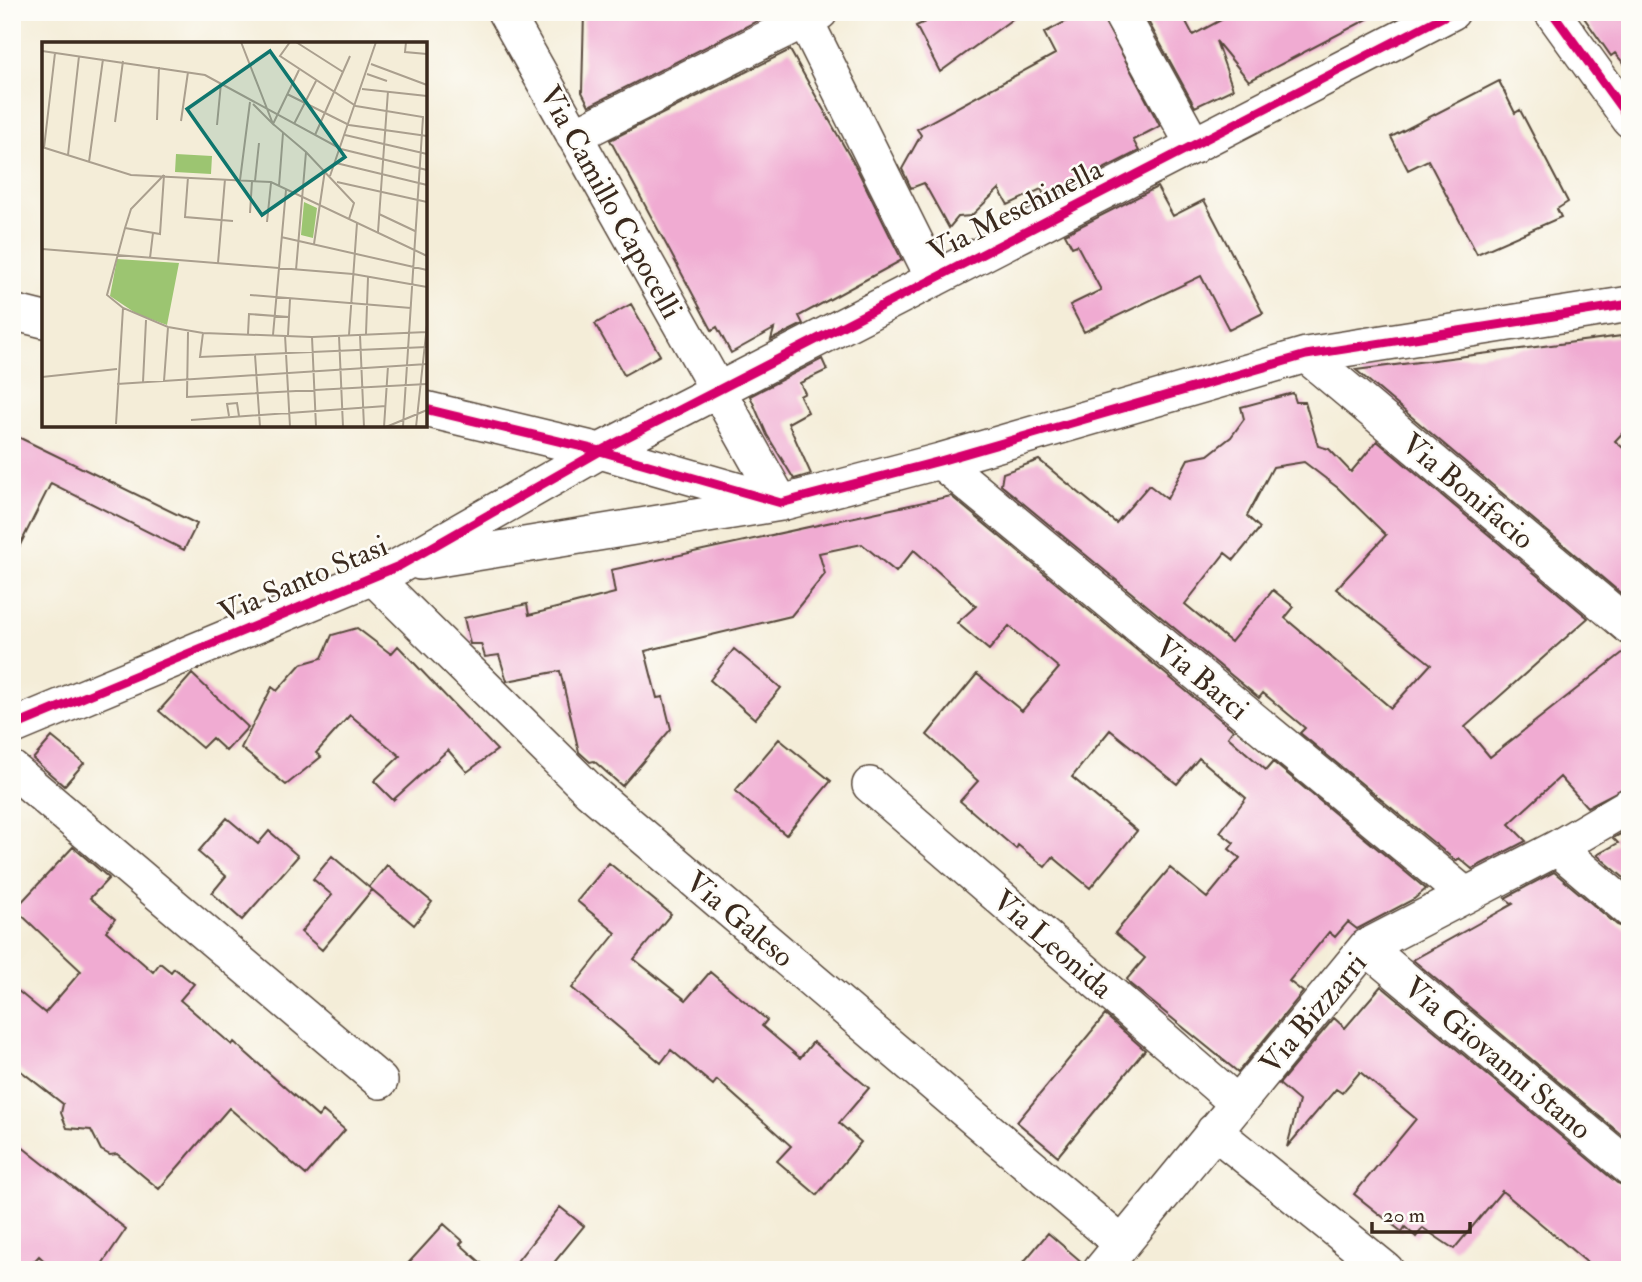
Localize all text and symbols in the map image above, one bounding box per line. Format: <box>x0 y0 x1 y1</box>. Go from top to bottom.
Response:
inset map <box>42 42 427 427</box>
street label: Via Camillo Capocelli <box>531 79 690 325</box>
street label: Via Meschinella <box>922 150 1109 270</box>
street label: Via Bonifacio <box>1394 425 1542 558</box>
street label: Via Santo Stasi <box>213 527 393 632</box>
street label: Via Barci <box>1147 629 1256 728</box>
street label: Via Galeso <box>678 863 801 975</box>
street label: Via Leonida <box>985 882 1121 1007</box>
street label: Via Bizzarri <box>1252 945 1375 1081</box>
street label: Via Giovanni Stano <box>1396 969 1599 1148</box>
scale bar <box>1372 1191 1470 1235</box>
text: 20 m <box>1383 1202 1425 1229</box>

